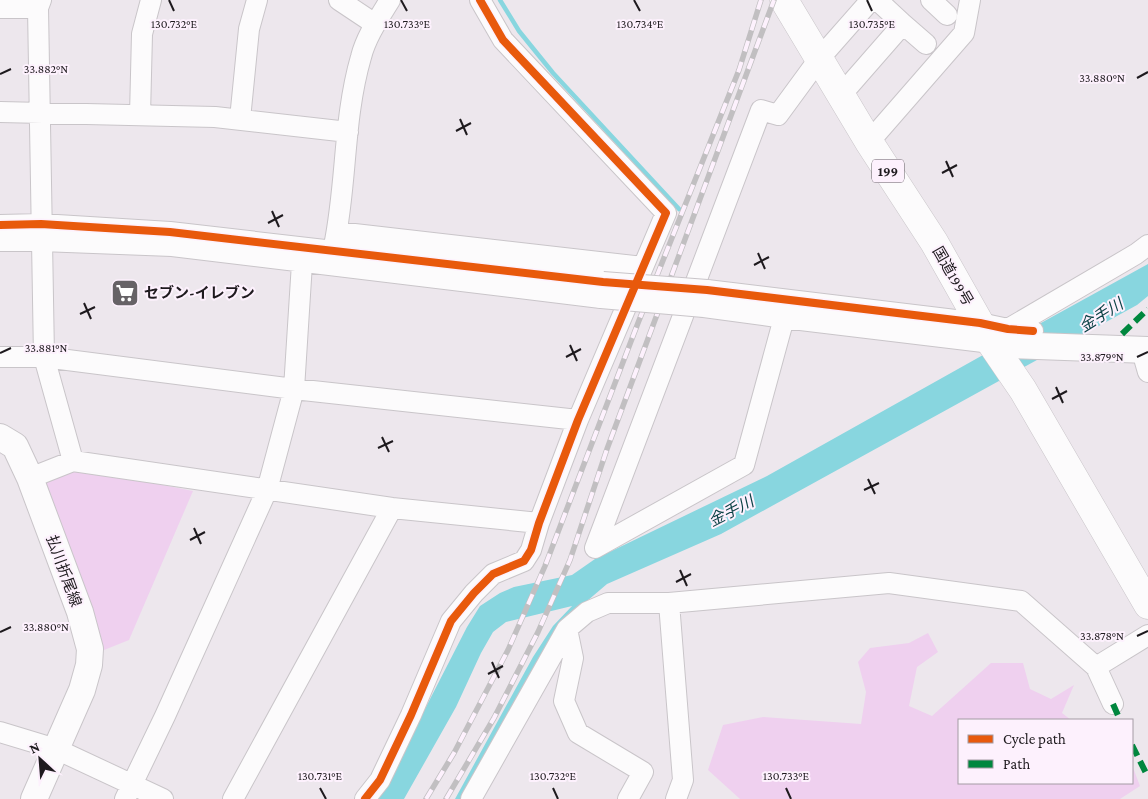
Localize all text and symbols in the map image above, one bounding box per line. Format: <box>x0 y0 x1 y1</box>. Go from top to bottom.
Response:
text: 130.732°E <box>151 17 197 31</box>
text: 130.733°E <box>384 17 430 31</box>
text: 130.734°E <box>617 17 664 31</box>
text: 130.735°E <box>849 17 895 31</box>
text: 33.882°N <box>24 62 68 76</box>
text: 33.880°N <box>1079 71 1125 85</box>
road number: 199 <box>872 160 904 182</box>
street label: 国道199号 <box>930 244 976 308</box>
supermarket icon: セブン-イレブン <box>110 278 140 308</box>
place label: セブン-イレブン <box>144 284 255 301</box>
water label: 金手川 <box>1076 294 1128 335</box>
text: 33.881°N <box>25 341 67 355</box>
text: 33.879°N <box>1080 350 1124 364</box>
water label: 金手川 <box>706 492 758 529</box>
street label: 払川折尾線 <box>44 533 84 609</box>
text: 33.880°N <box>23 620 69 634</box>
text: 33.878°N <box>1080 629 1124 643</box>
legend <box>958 719 1133 784</box>
text: Cycle path <box>1003 731 1066 748</box>
north arrow <box>15 734 65 784</box>
text: N <box>27 738 43 757</box>
text: Path <box>1003 756 1030 772</box>
text: 130.731°E <box>298 769 343 783</box>
text: 130.732°E <box>530 769 576 783</box>
text: 130.733°E <box>763 769 809 783</box>

